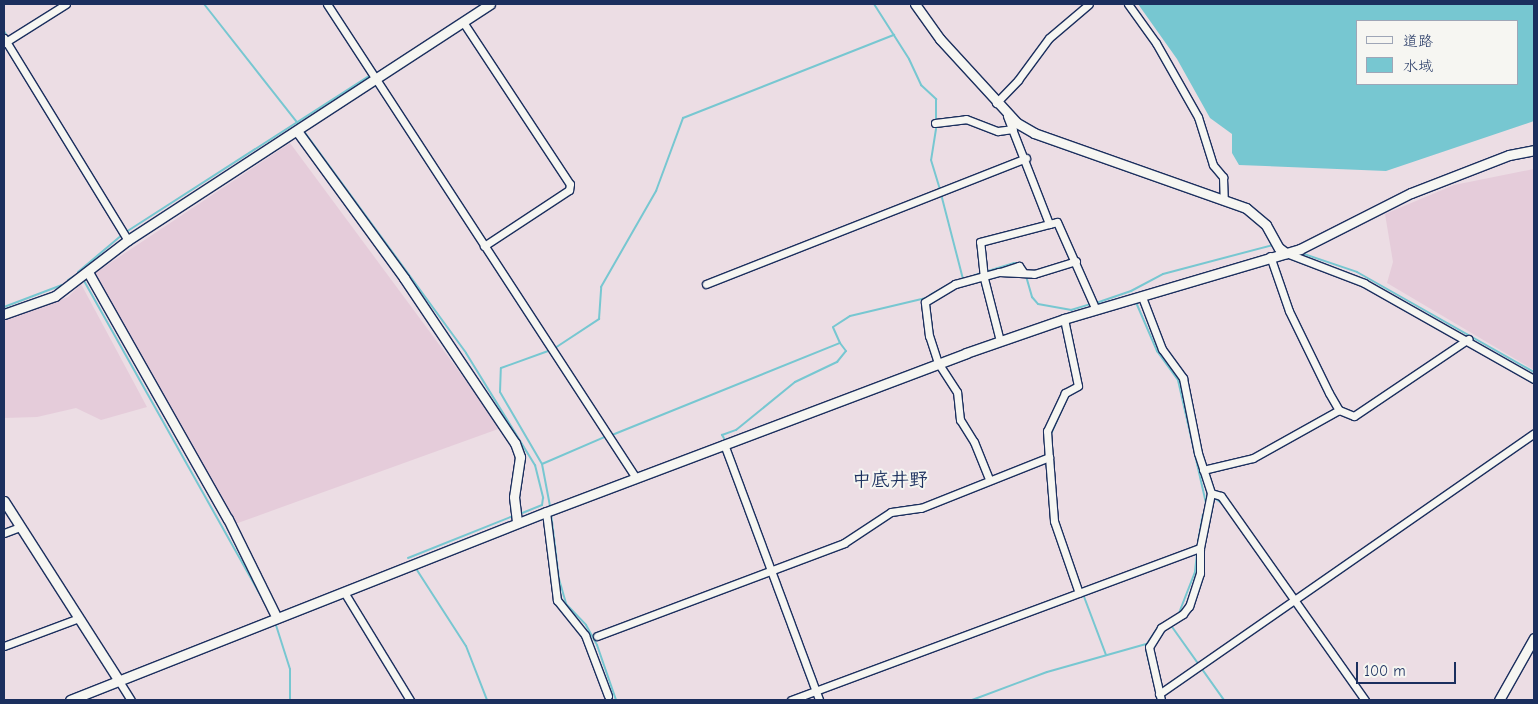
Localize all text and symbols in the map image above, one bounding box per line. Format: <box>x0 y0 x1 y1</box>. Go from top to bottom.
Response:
legend <box>1356 20 1518 85</box>
text: 道路 <box>1403 32 1433 50</box>
text: 水域 <box>1403 57 1433 75</box>
district label: 中底井野 <box>852 470 928 492</box>
scale bar <box>1358 652 1458 684</box>
text: 100 m <box>1364 662 1406 680</box>

